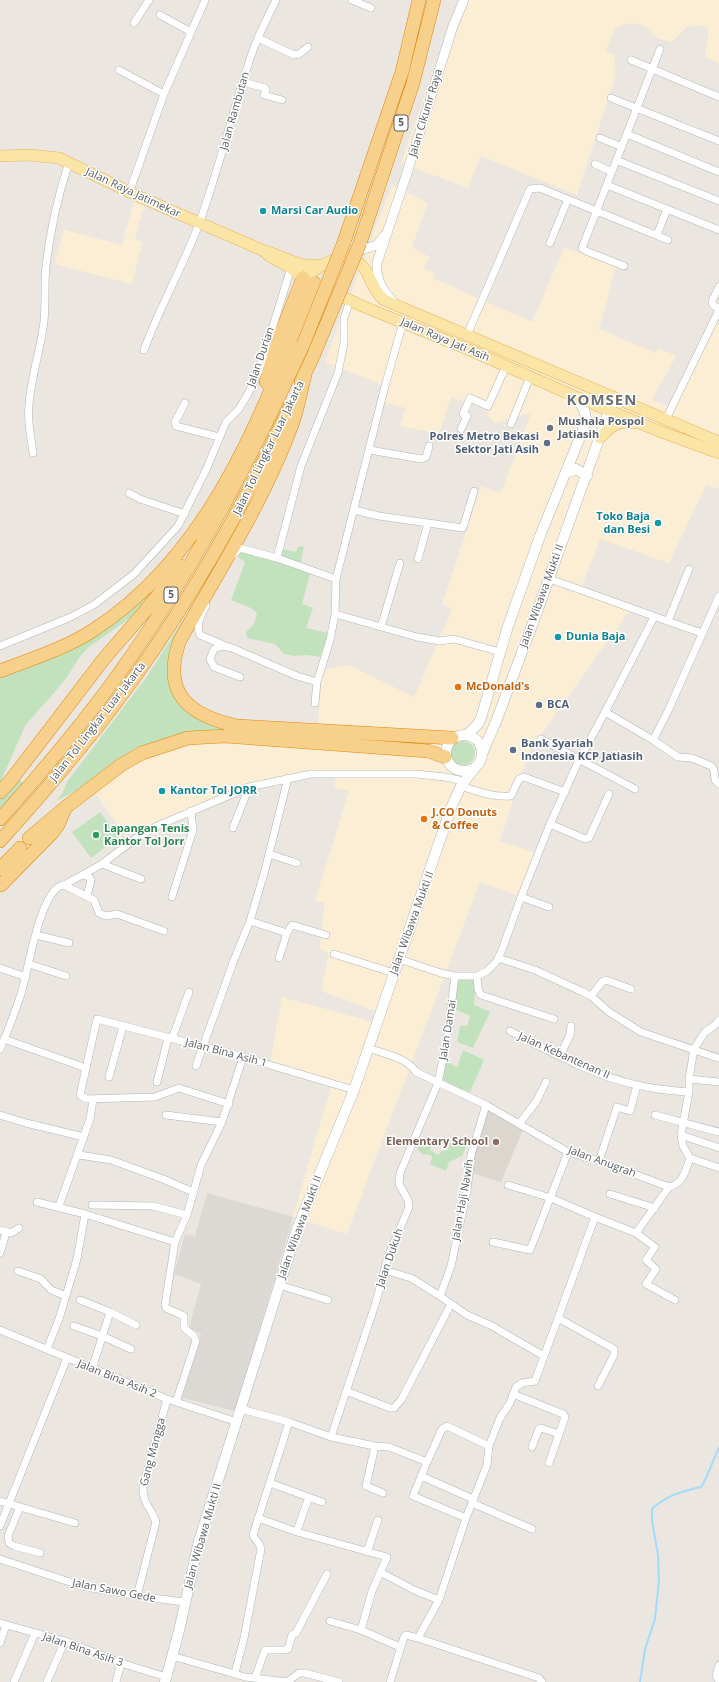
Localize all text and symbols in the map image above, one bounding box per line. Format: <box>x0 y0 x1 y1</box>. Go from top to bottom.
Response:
street label: Jalan Cikunir Raya <box>406 67 446 159</box>
street label: Jalan Rambutan <box>218 70 252 152</box>
road number: 5 <box>394 115 408 131</box>
street label: Jalan Raya Jatimekar <box>83 165 183 221</box>
place label: Marsi Car Audio <box>271 204 358 218</box>
marker: Marsi Car Audio <box>258 206 268 216</box>
street label: Jalan Raya Jati Asih <box>399 315 491 365</box>
street label: Jalan Durian <box>245 325 277 389</box>
street label: Jalan Tol Lingkar Luar Jakarta <box>231 379 307 517</box>
district label: KOMSEN <box>567 392 637 410</box>
place label: Mushala Pospol Jatiasih <box>558 415 644 441</box>
marker: Mushala Pospol Jatiasih <box>545 423 555 433</box>
place label: Polres Metro Bekasi Sektor Jati Asih <box>430 430 539 456</box>
marker: Polres Metro Bekasi Sektor Jati Asih <box>542 438 552 448</box>
place label: Toko Baja dan Besi <box>596 510 650 536</box>
marker: Toko Baja dan Besi <box>653 518 663 528</box>
street label: Jalan Wibawa Mukti II <box>517 543 567 649</box>
road number: 5 <box>164 587 178 603</box>
place label: Dunia Baja <box>566 630 625 644</box>
marker: Dunia Baja <box>553 632 563 642</box>
street label: Jalan Tol Lingkar Luar Jakarta <box>47 660 149 784</box>
place label: McDonald's <box>466 680 530 694</box>
marker: McDonald's <box>453 682 463 692</box>
place label: BCA <box>547 698 569 712</box>
marker: BCA <box>534 700 544 710</box>
place label: Bank Syariah Indonesia KCP Jatiasih <box>521 737 643 763</box>
marker: Bank Syariah Indonesia KCP Jatiasih <box>508 745 518 755</box>
place label: Kantor Tol JORR <box>170 784 257 798</box>
marker: Kantor Tol JORR <box>157 786 167 796</box>
place label: J.CO Donuts & Coffee <box>432 806 497 832</box>
marker: J.CO Donuts & Coffee <box>419 814 429 824</box>
place label: Lapangan Tenis Kantor Tol Jorr <box>104 822 190 848</box>
marker: Lapangan Tenis Kantor Tol Jorr <box>91 830 101 840</box>
street label: Jalan Wibawa Mukti II <box>387 870 437 976</box>
street label: Jalan Damai <box>437 999 459 1061</box>
street label: Jalan Kebantenan II <box>516 1030 612 1082</box>
street label: Jalan Bina Asih 1 <box>184 1036 268 1070</box>
place label: Elementary School <box>386 1135 488 1149</box>
marker: Elementary School <box>491 1137 501 1147</box>
street label: Jalan Anugrah <box>566 1144 638 1180</box>
street label: Jalan Haji Nawih <box>449 1158 477 1242</box>
street label: Jalan Wibawa Mukti II <box>275 1174 325 1280</box>
street label: Jalan Dukuh <box>374 1227 406 1289</box>
street label: Jalan Bina Asih 2 <box>76 1357 158 1401</box>
street label: Gang Mangga <box>138 1416 168 1488</box>
street label: Jalan Wibawa Mukti II <box>182 1482 224 1590</box>
street label: Jalan Sawo Gede <box>71 1576 157 1606</box>
street label: Jalan Bina Asih 3 <box>41 1630 125 1670</box>

